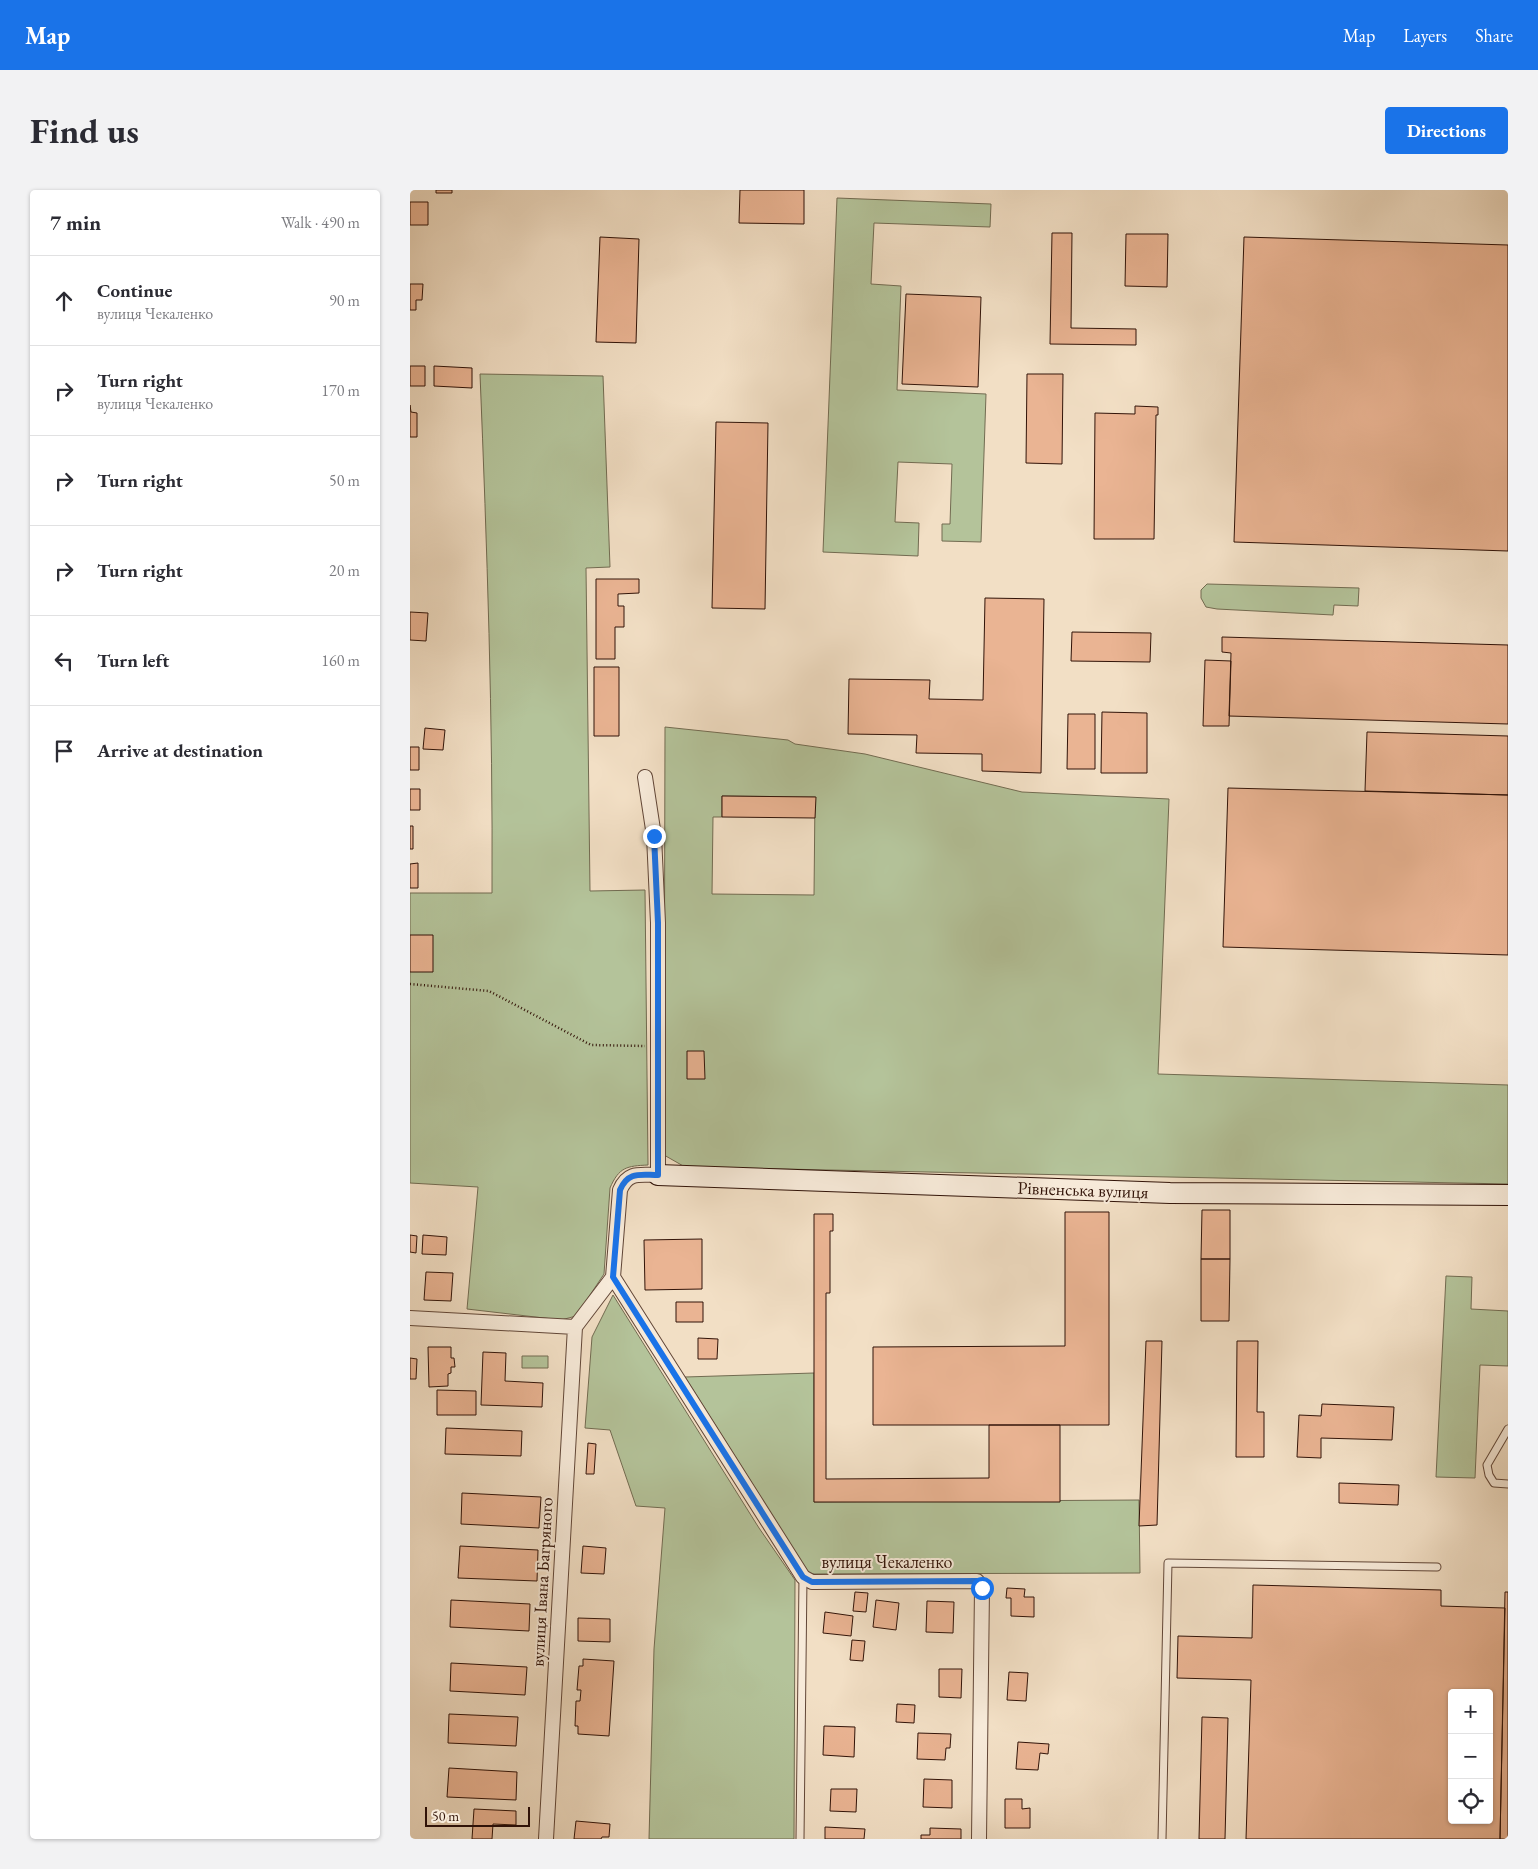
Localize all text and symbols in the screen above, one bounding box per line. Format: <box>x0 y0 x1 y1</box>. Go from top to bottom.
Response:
text: Map <box>25 20 70 51</box>
text: Map <box>1343 24 1375 47</box>
text: Layers <box>1403 24 1447 47</box>
text: Share <box>1475 24 1513 47</box>
button: Directions <box>1385 107 1508 154</box>
text: Find us <box>30 108 139 153</box>
text: 7 min <box>50 209 101 236</box>
text: Walk · 490 m <box>281 212 360 233</box>
text: Continue <box>97 278 172 303</box>
icon: ahead <box>50 287 78 315</box>
text: 90 m <box>329 290 360 311</box>
text: вулиця Чекаленко <box>97 303 213 324</box>
text: Turn right <box>97 368 183 393</box>
icon: right <box>50 377 78 405</box>
text: 170 m <box>321 380 360 401</box>
text: вулиця Чекаленко <box>97 393 213 414</box>
icon: right <box>50 467 78 495</box>
text: Turn right <box>97 468 183 493</box>
text: 50 m <box>329 470 360 491</box>
icon: right <box>50 557 78 585</box>
text: Turn right <box>97 558 183 583</box>
text: 20 m <box>329 560 360 581</box>
icon: left <box>50 647 78 675</box>
text: Turn left <box>97 648 169 673</box>
text: 160 m <box>321 650 360 671</box>
icon: arrive <box>50 737 78 765</box>
text: Arrive at destination <box>97 738 263 763</box>
route end <box>643 825 666 848</box>
street label: Рівненська вулиця <box>1017 1176 1149 1203</box>
street label: вулиця Івана Багряного <box>526 1497 557 1667</box>
street label: вулиця Чекаленко <box>822 1550 952 1573</box>
route start <box>971 1577 994 1600</box>
map controls <box>1448 1689 1493 1824</box>
button: + <box>1448 1689 1493 1734</box>
button: − <box>1448 1734 1493 1779</box>
button: locate <box>1448 1779 1493 1824</box>
scale bar <box>425 1804 530 1827</box>
text: 50 m <box>432 1807 459 1825</box>

